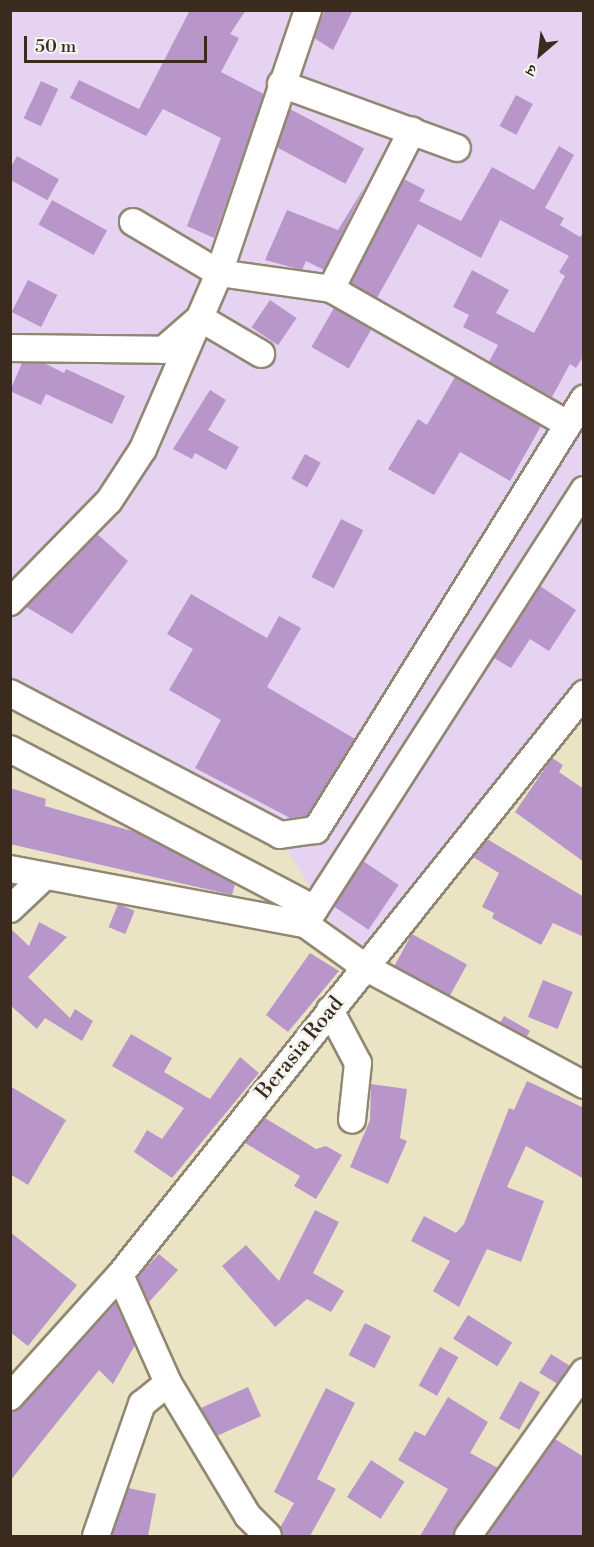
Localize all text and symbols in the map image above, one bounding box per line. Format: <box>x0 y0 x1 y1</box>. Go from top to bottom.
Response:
scale bar <box>27 24 210 62</box>
north arrow <box>510 24 570 84</box>
text: 50 m <box>35 35 76 58</box>
text: उ <box>523 59 540 81</box>
street label: Berasia Road <box>251 992 349 1104</box>

